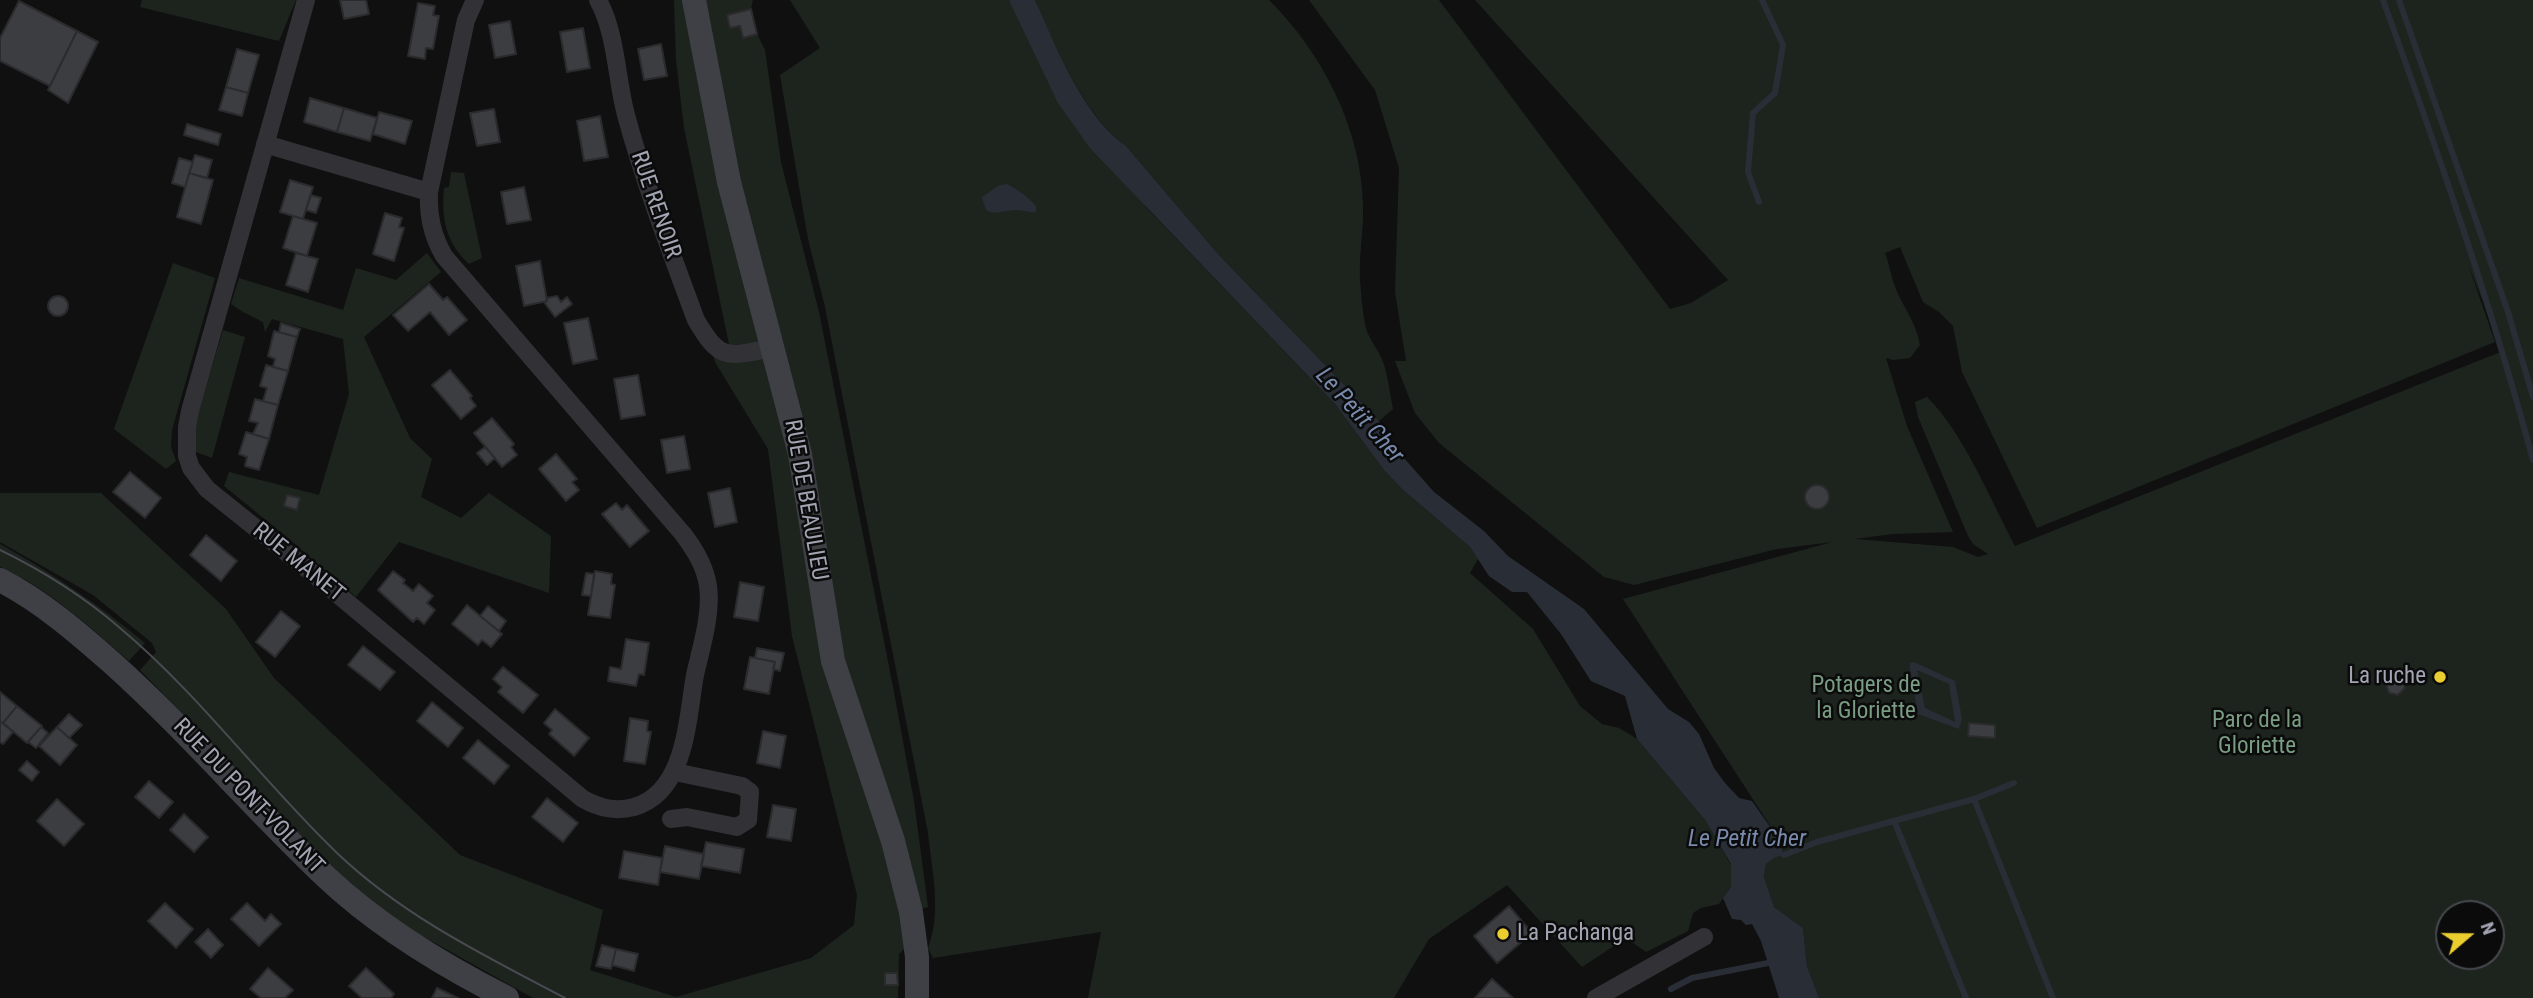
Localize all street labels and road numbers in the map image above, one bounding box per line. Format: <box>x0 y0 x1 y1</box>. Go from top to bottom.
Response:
street label: RUE RENOIR <box>624 148 686 262</box>
street label: RUE DE BEAULIEU <box>777 417 833 583</box>
street label: RUE MANET <box>246 517 350 609</box>
street label: RUE DU PONT-VOLANT <box>167 713 329 881</box>

